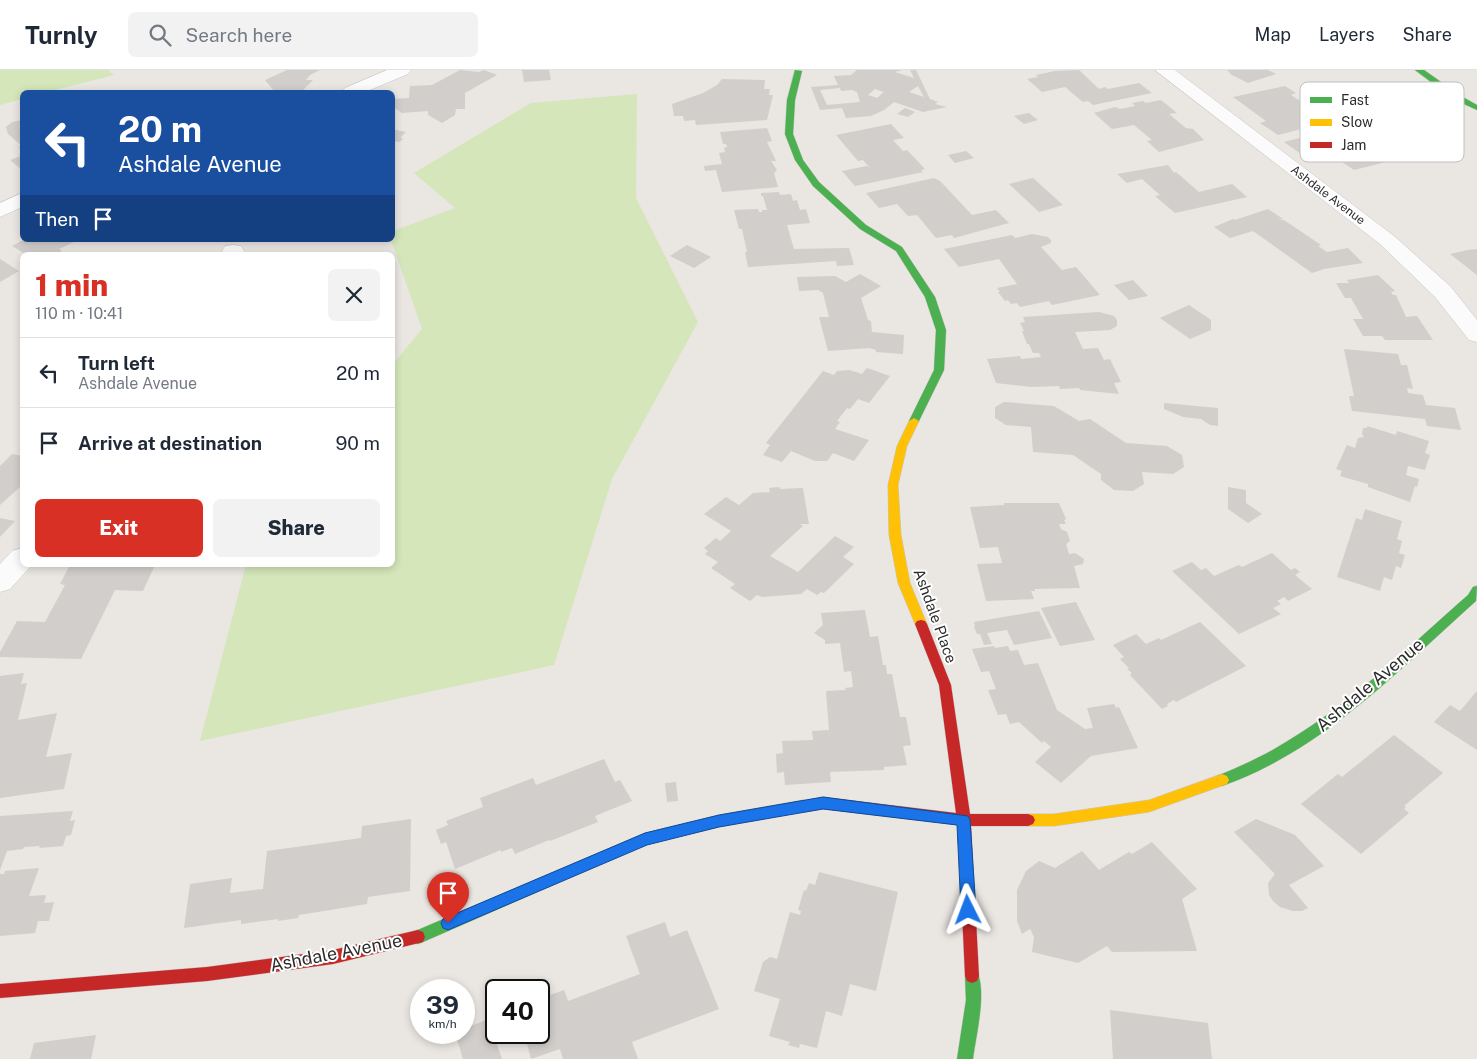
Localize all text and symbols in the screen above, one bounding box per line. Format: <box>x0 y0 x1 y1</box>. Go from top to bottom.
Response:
search box <box>128 12 478 57</box>
text: Turnly <box>25 21 98 49</box>
icon: search <box>146 21 174 49</box>
text: Search here <box>186 24 292 46</box>
text: Map <box>1255 24 1291 45</box>
text: Layers <box>1319 24 1375 45</box>
text: Share <box>1403 24 1452 45</box>
legend <box>1300 82 1464 162</box>
text: Fast <box>1341 92 1369 108</box>
text: 20 m <box>118 109 202 150</box>
icon: left <box>35 110 100 175</box>
text: Slow <box>1341 114 1373 130</box>
text: Jam <box>1341 137 1366 153</box>
text: Ashdale Avenue <box>118 151 282 177</box>
street label: Ashdale Avenue <box>1288 163 1368 228</box>
icon: arrive <box>89 205 117 233</box>
text: Then <box>35 208 79 230</box>
text: 1 min <box>35 267 108 303</box>
button: close <box>328 269 380 321</box>
text: 110 m · 10:41 <box>35 304 123 323</box>
text: Turn left <box>78 352 155 374</box>
icon: left <box>35 359 63 387</box>
text: 20 m <box>336 362 380 384</box>
text: Ashdale Avenue <box>78 374 197 393</box>
icon: arrive <box>35 429 63 457</box>
text: Arrive at destination <box>78 432 262 454</box>
text: 90 m <box>336 432 380 454</box>
button: Exit <box>35 499 203 557</box>
button: Share <box>213 499 380 557</box>
street label: Ashdale Place <box>911 566 960 665</box>
street label: Ashdale Avenue <box>1312 634 1428 736</box>
pin <box>427 872 469 923</box>
icon: arrive <box>434 879 462 907</box>
position arrow <box>941 883 993 935</box>
street label: Ashdale Avenue <box>268 929 404 976</box>
speed limit sign: 40 <box>485 979 550 1044</box>
text: 39 <box>426 990 459 1020</box>
text: km/h <box>428 1017 457 1031</box>

